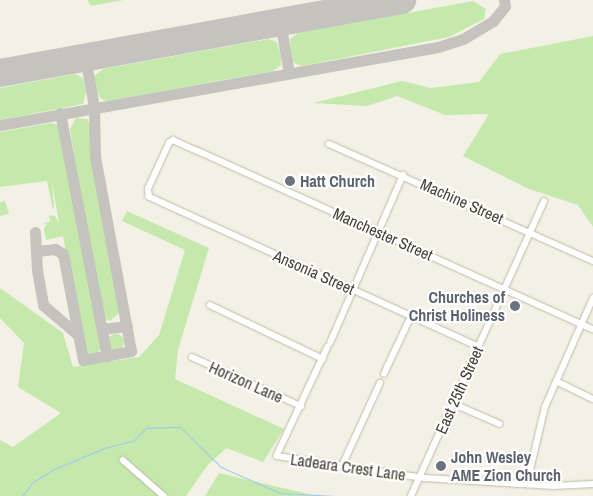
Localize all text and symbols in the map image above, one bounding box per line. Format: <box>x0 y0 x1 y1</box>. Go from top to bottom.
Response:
place label: Hatt Church <box>300 171 375 191</box>
street label: Machine Street <box>417 174 507 228</box>
marker: Hatt Church <box>284 175 296 187</box>
street label: Manchester Street <box>330 203 436 265</box>
street label: Ansonia Street <box>270 246 358 298</box>
place label: Churches of Christ Holiness <box>409 287 505 325</box>
marker: Churches of Christ Holiness <box>509 300 521 312</box>
street label: East 25th Street <box>431 343 487 437</box>
street label: Horizon Lane <box>206 357 286 407</box>
place label: John Wesley AME Zion Church <box>451 447 561 485</box>
street label: Ladeara Crest Lane <box>289 449 407 485</box>
marker: John Wesley AME Zion Church <box>435 460 447 472</box>

